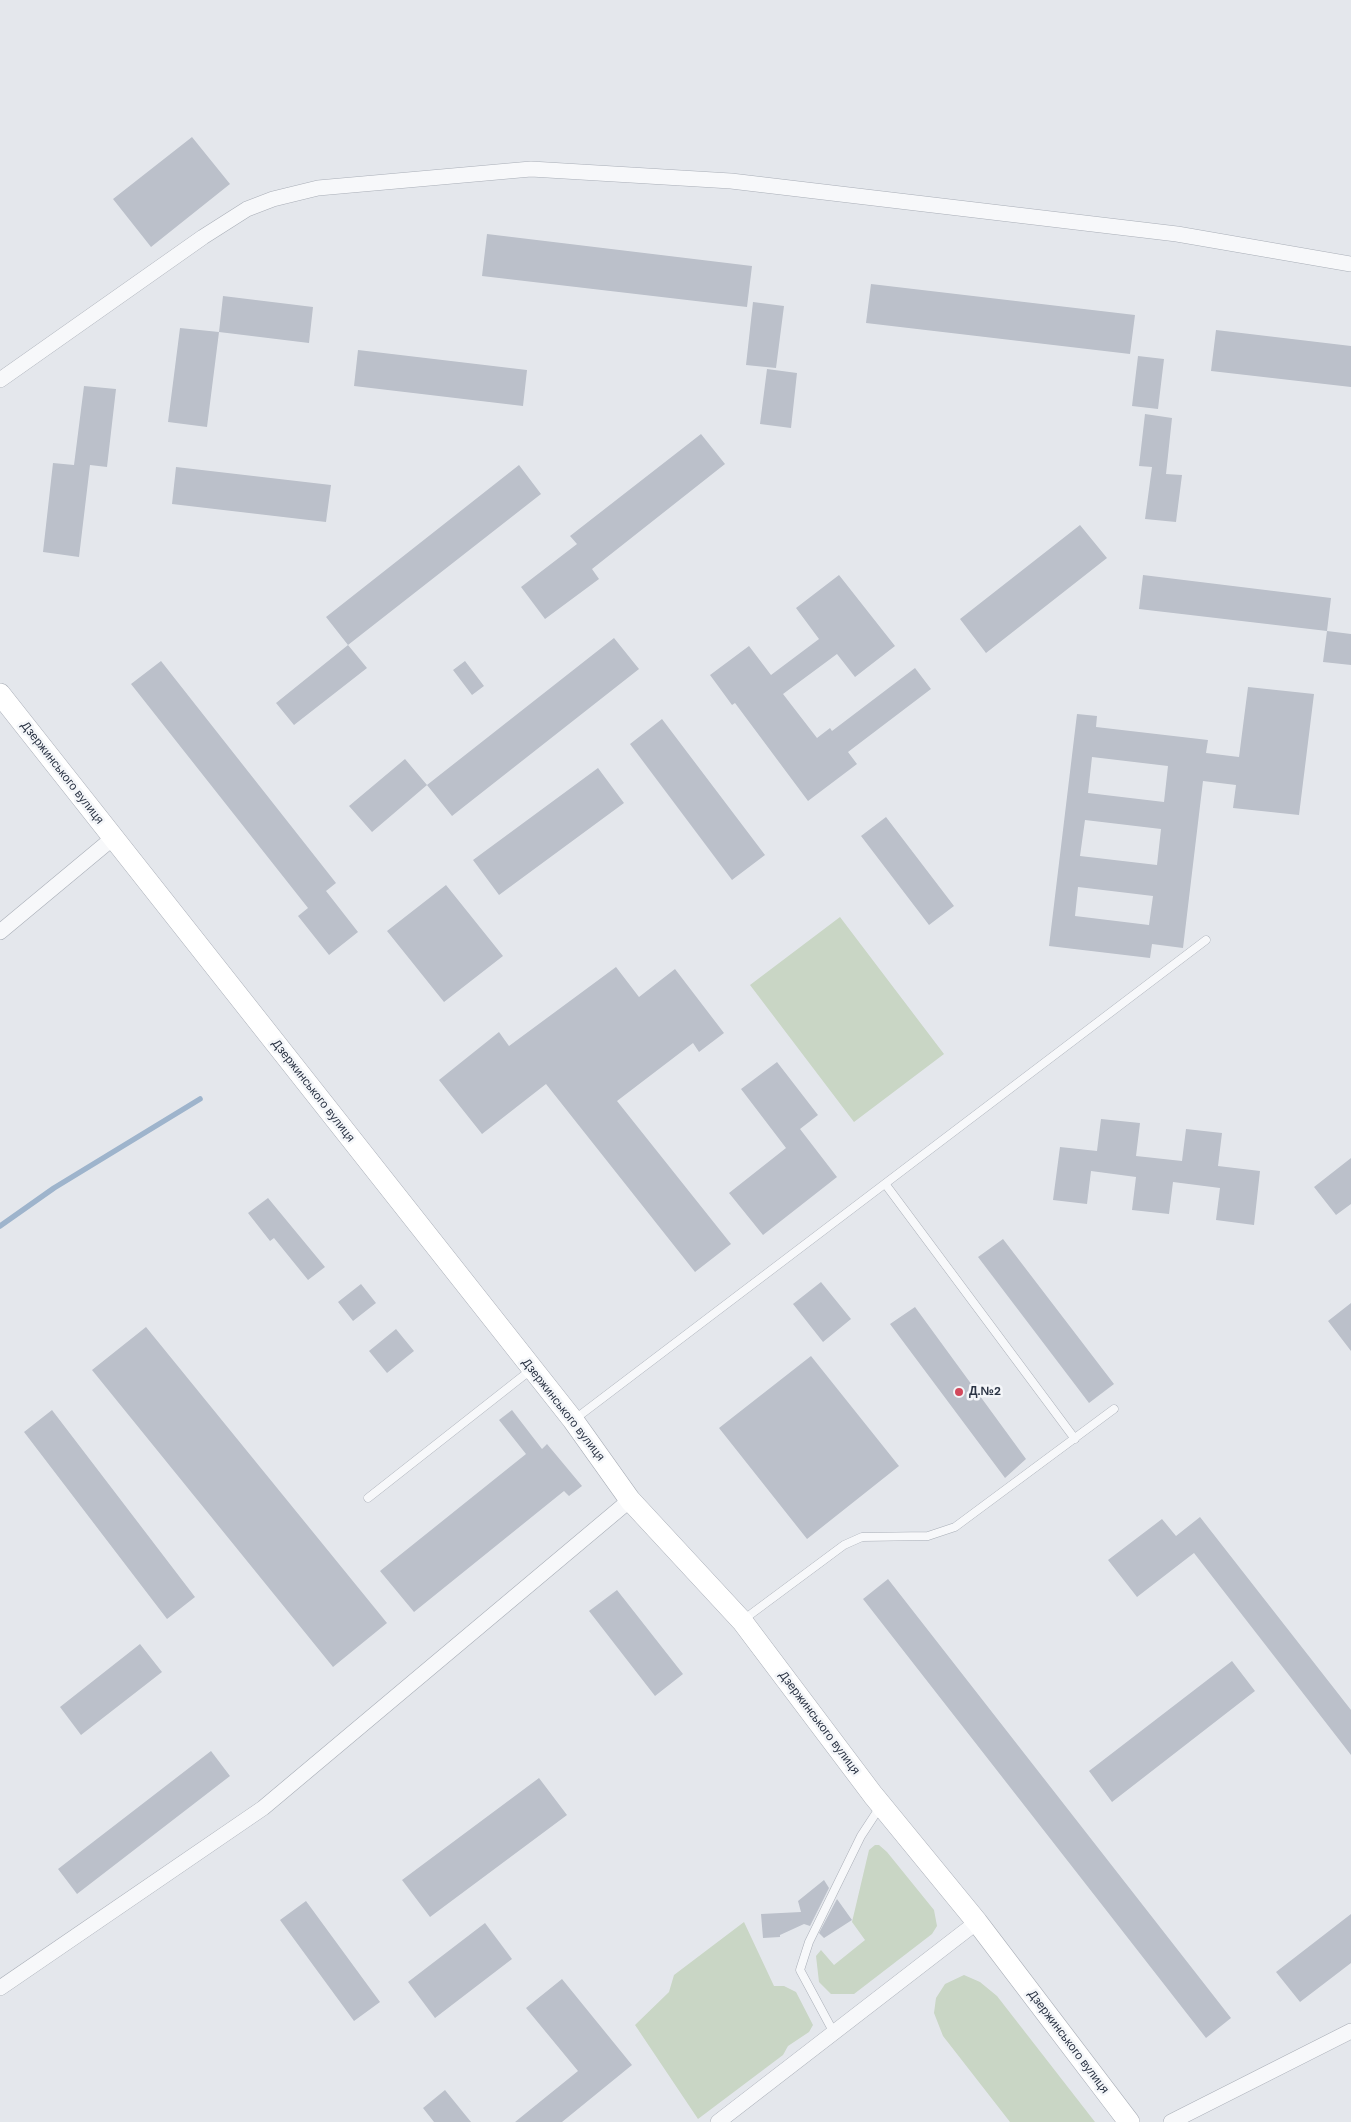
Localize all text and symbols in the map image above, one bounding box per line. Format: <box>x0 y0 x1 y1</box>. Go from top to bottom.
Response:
street label: Дзержинського вулиця <box>18 719 106 827</box>
street label: Дзержинського вулиця <box>269 1037 357 1145</box>
street label: Дзержинського вулиця <box>519 1356 607 1464</box>
place label: Д.№2 <box>969 1385 1001 1399</box>
marker: Д.№2 <box>953 1386 965 1398</box>
street label: Дзержинського вулиця <box>775 1668 863 1778</box>
street label: Дзержинського вулиця <box>1024 1987 1112 2097</box>

